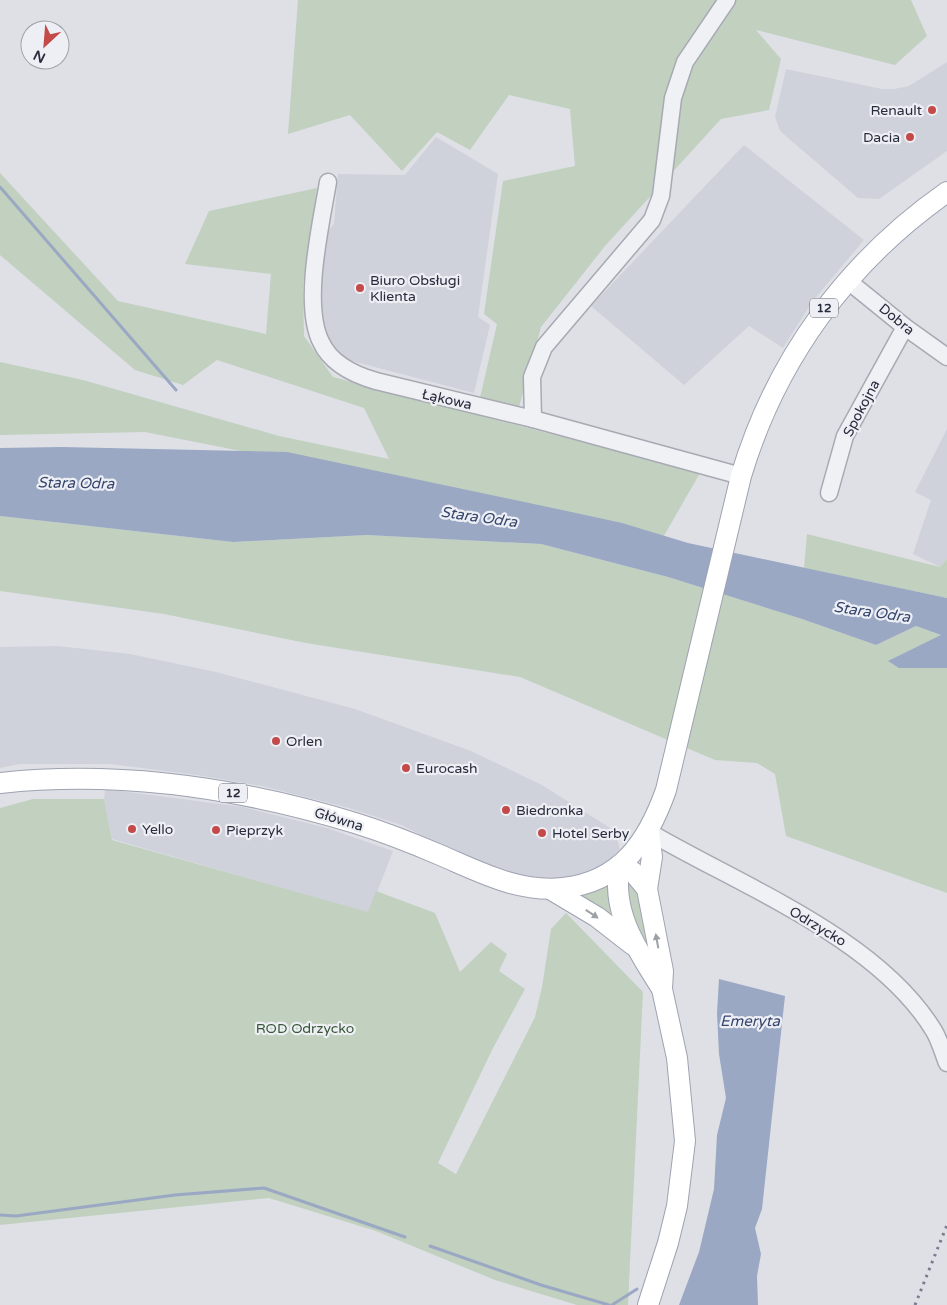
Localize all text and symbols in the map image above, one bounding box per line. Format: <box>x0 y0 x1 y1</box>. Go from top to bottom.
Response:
north arrow <box>20 20 70 70</box>
text: N <box>31 46 48 66</box>
place label: Renault <box>870 102 923 119</box>
marker: Renault <box>926 104 938 116</box>
place label: Dacia <box>863 129 900 146</box>
marker: Dacia <box>904 131 916 143</box>
place label: Biuro Obsługi Klienta <box>370 272 460 305</box>
marker: Biuro Obsługi Klienta <box>354 282 366 294</box>
road number: 12 <box>810 298 838 318</box>
street label: Dobra <box>875 300 918 339</box>
street label: Spokojna <box>839 377 883 440</box>
street label: Łąkowa <box>420 386 473 413</box>
water label: Stara Odra <box>38 473 115 493</box>
water label: Stara Odra <box>440 503 519 531</box>
water label: Stara Odra <box>833 598 912 626</box>
place label: Orlen <box>286 733 323 750</box>
marker: Orlen <box>270 735 282 747</box>
place label: Eurocash <box>416 760 478 777</box>
marker: Eurocash <box>400 762 412 774</box>
road number: 12 <box>219 784 247 802</box>
place label: Biedronka <box>516 802 583 819</box>
street label: Główna <box>312 804 365 835</box>
marker: Biedronka <box>500 804 512 816</box>
place label: Yello <box>142 821 173 838</box>
place label: Pieprzyk <box>226 822 283 839</box>
marker: Yello <box>126 823 138 835</box>
marker: Pieprzyk <box>210 824 222 836</box>
place label: Hotel Serby <box>552 825 630 842</box>
marker: Hotel Serby <box>536 827 548 839</box>
street label: Odrzycko <box>786 903 849 950</box>
one-way arrow <box>585 909 598 919</box>
one-way arrow <box>653 932 661 948</box>
water label: Emeryta <box>720 1012 781 1030</box>
park label: ROD Odrzycko <box>256 1020 354 1037</box>

